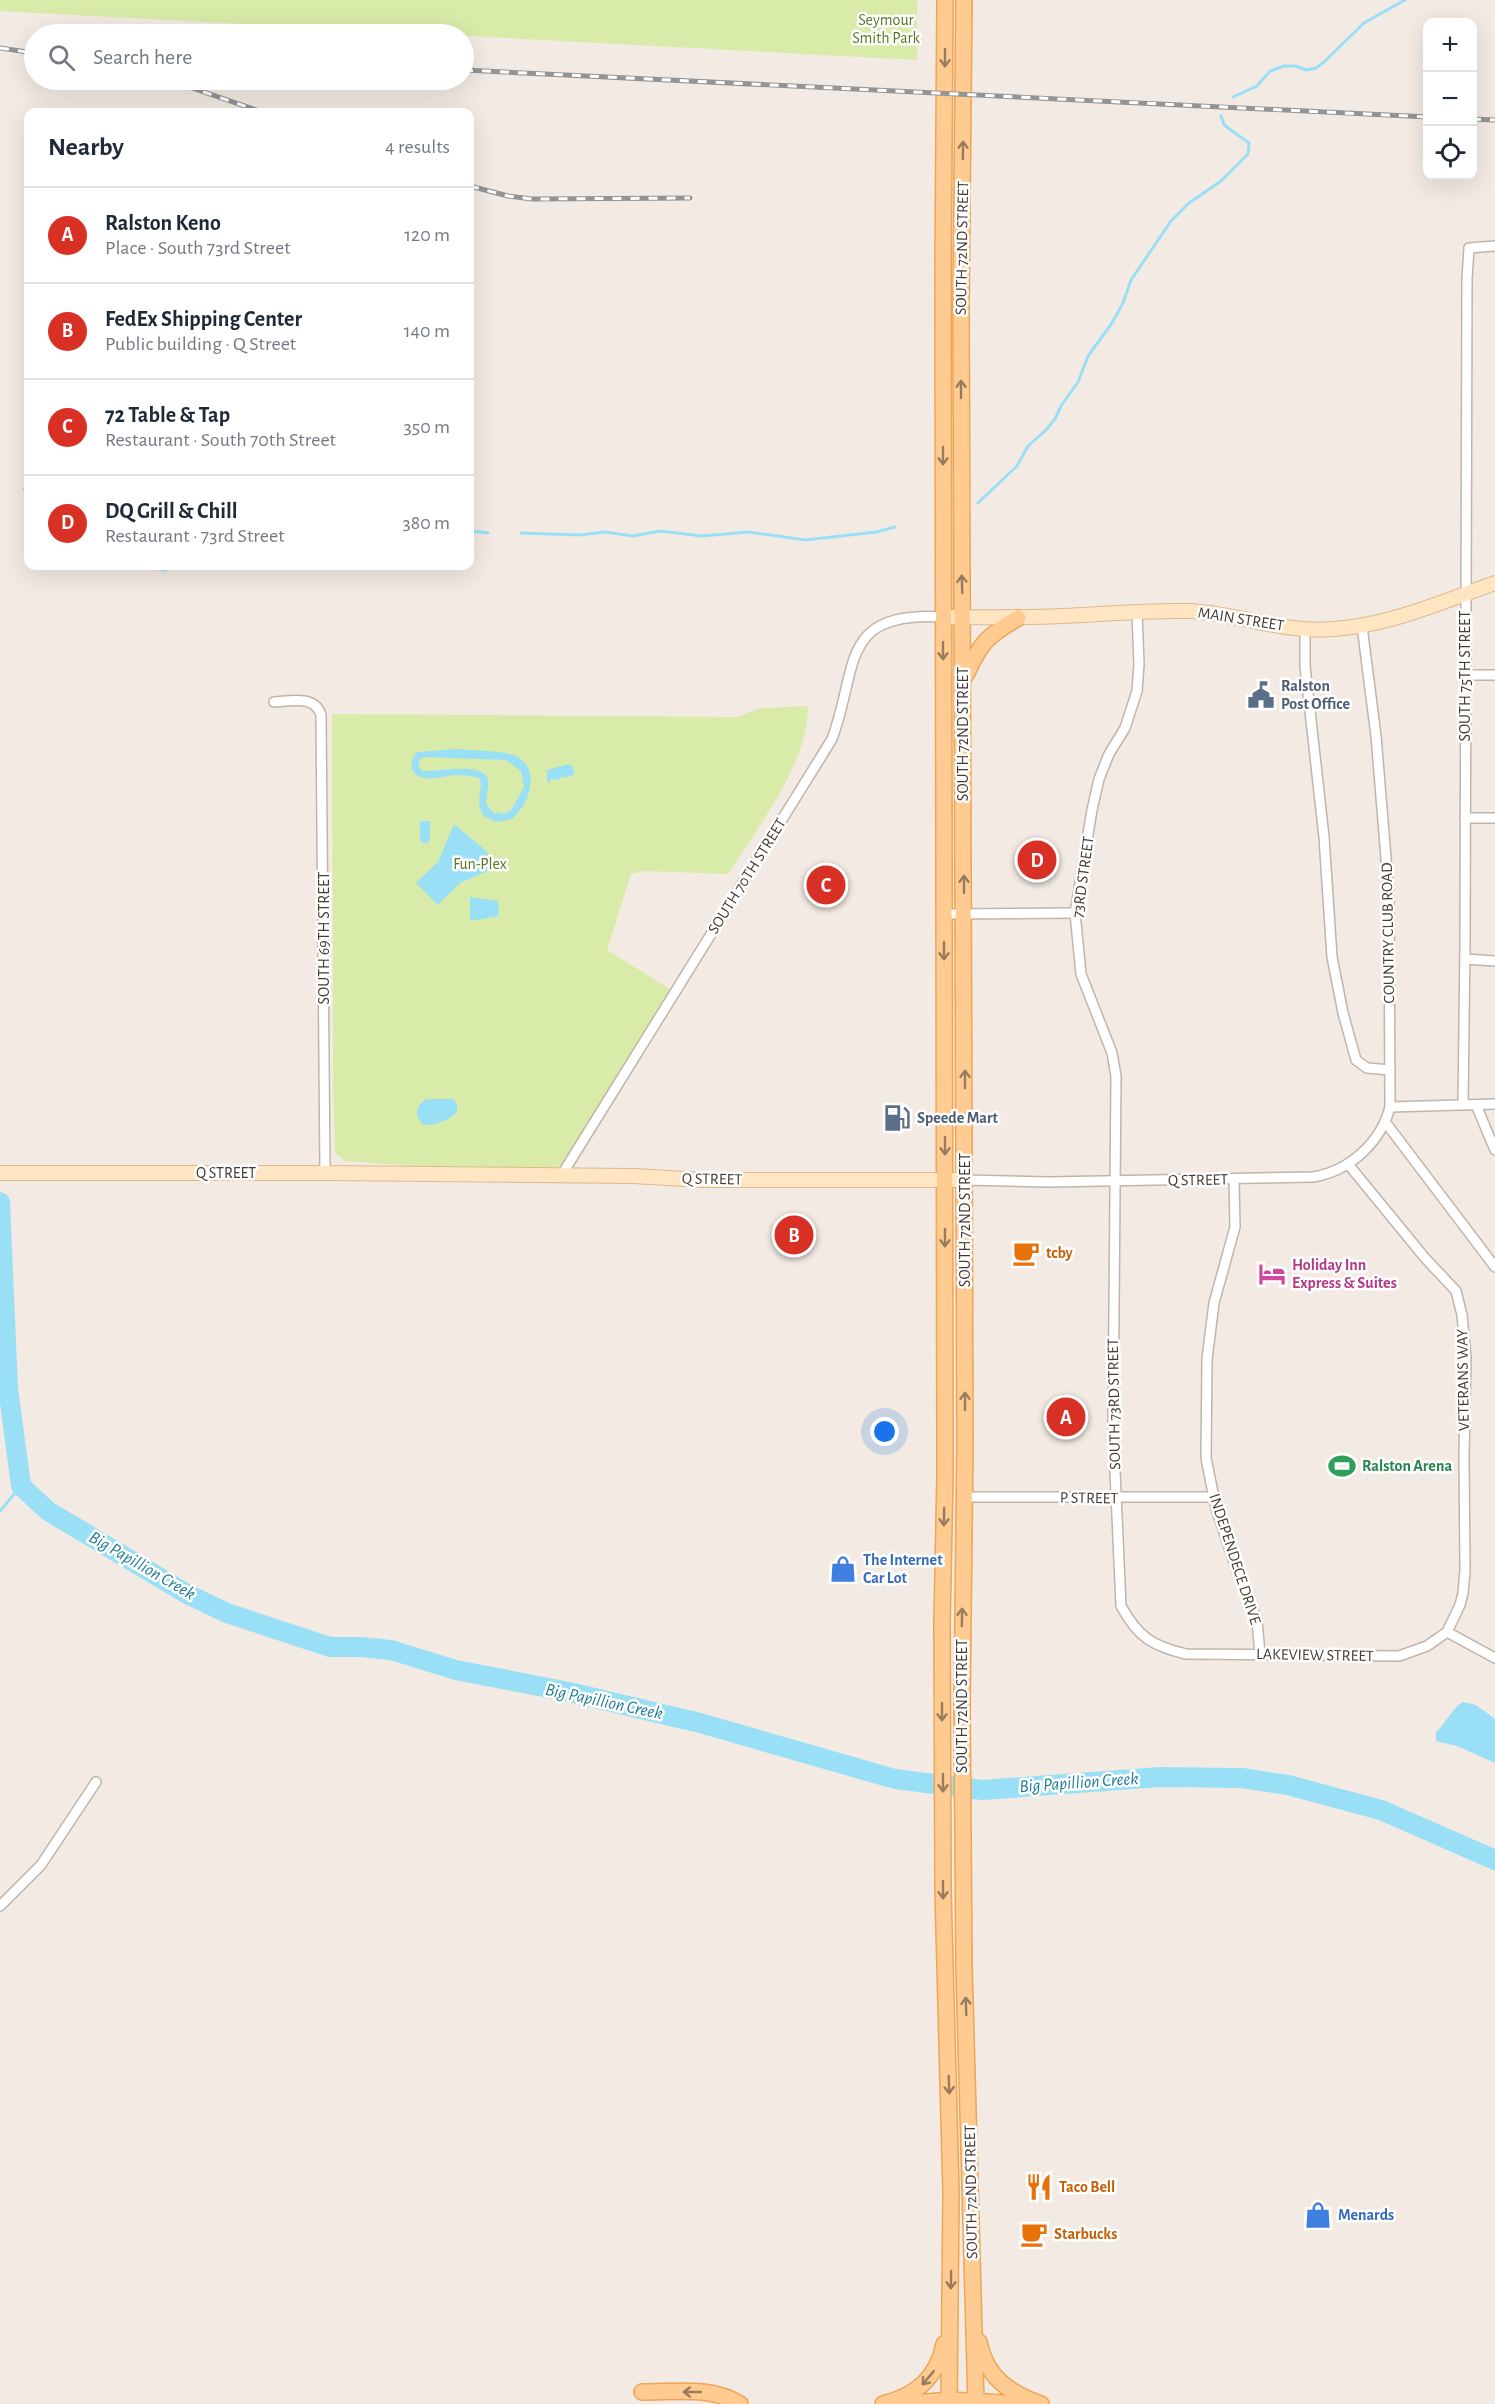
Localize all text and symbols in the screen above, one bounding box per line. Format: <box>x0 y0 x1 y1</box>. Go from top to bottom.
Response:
park label: Seymour Smith Park <box>852 12 921 46</box>
map controls <box>1423 18 1477 180</box>
button: + <box>1423 18 1477 72</box>
search box <box>24 24 474 90</box>
icon: search <box>45 41 78 74</box>
text: Search here <box>93 46 192 68</box>
one-way arrow <box>939 48 951 68</box>
button: − <box>1423 72 1477 126</box>
button: locate <box>1423 126 1477 180</box>
text: Nearby <box>48 134 124 160</box>
text: 4 results <box>385 137 450 157</box>
one-way arrow <box>957 140 969 160</box>
street label: SOUTH 72ND STREET <box>953 181 971 315</box>
text: Ralston Keno <box>105 212 221 234</box>
text: A <box>62 225 74 245</box>
text: 120 m <box>404 225 450 245</box>
text: Place · South 73rd Street <box>105 238 291 258</box>
text: FedEx Shipping Center <box>105 308 302 330</box>
text: B <box>62 321 73 341</box>
text: 140 m <box>404 321 450 341</box>
text: Public building · Q Street <box>105 334 296 354</box>
one-way arrow <box>955 380 967 400</box>
text: 72 Table & Tap <box>105 404 230 426</box>
text: C <box>62 417 73 437</box>
text: 350 m <box>404 417 450 437</box>
text: Restaurant · South 70th Street <box>105 430 336 450</box>
one-way arrow <box>937 445 949 465</box>
text: DQ Grill & Chill <box>105 500 238 522</box>
text: D <box>61 513 74 533</box>
text: 380 m <box>402 513 450 533</box>
text: Restaurant · 73rd Street <box>105 526 285 546</box>
one-way arrow <box>957 575 968 595</box>
street label: MAIN STREET <box>1197 604 1285 634</box>
street label: SOUTH 75TH STREET <box>1457 610 1473 742</box>
one-way arrow <box>938 640 949 660</box>
street label: SOUTH 72ND STREET <box>955 667 971 801</box>
place label: Ralston Post Office <box>1281 678 1350 712</box>
public building icon: Ralston Post Office <box>1246 680 1276 710</box>
street label: SOUTH 70TH STREET <box>705 815 789 937</box>
street label: 73RD STREET <box>1069 835 1097 919</box>
pin: D <box>1018 838 1056 882</box>
park label: Fun-Plex <box>453 856 507 872</box>
pin: C <box>806 862 846 908</box>
street label: COUNTRY CLUB ROAD <box>1379 862 1397 1004</box>
street label: SOUTH 69TH STREET <box>316 871 332 1004</box>
one-way arrow <box>958 875 970 895</box>
one-way arrow <box>938 940 950 960</box>
one-way arrow <box>959 1070 971 1090</box>
fuel station icon: Speede Mart <box>882 1103 912 1133</box>
place label: Speede Mart <box>917 1110 999 1126</box>
one-way arrow <box>939 1135 951 1155</box>
street label: SOUTH 72ND STREET <box>957 1153 973 1287</box>
street label: Q STREET <box>196 1165 256 1182</box>
street label: Q STREET <box>682 1170 742 1189</box>
street label: Q STREET <box>1168 1171 1228 1190</box>
pin: B <box>774 1212 814 1258</box>
one-way arrow <box>939 1228 951 1248</box>
cafe icon: tcby <box>1011 1238 1041 1268</box>
place label: tcby <box>1046 1245 1074 1262</box>
place label: Holiday Inn Express & Suites <box>1292 1257 1397 1291</box>
hotel icon: Holiday Inn Express & Suites <box>1257 1259 1287 1289</box>
street label: VETERANS WAY <box>1454 1328 1472 1431</box>
street label: SOUTH 73RD STREET <box>1105 1338 1123 1470</box>
one-way arrow <box>959 1392 971 1412</box>
pin: A <box>1046 1394 1086 1440</box>
your location <box>870 1417 899 1446</box>
sports icon: Ralston Arena <box>1327 1451 1357 1481</box>
place label: Ralston Arena <box>1362 1458 1452 1474</box>
street label: P STREET <box>1060 1489 1118 1507</box>
street label: INDEPENDECE DRIVE <box>1206 1492 1264 1627</box>
one-way arrow <box>938 1507 950 1527</box>
water label: Big Papillion Creek <box>86 1528 198 1604</box>
place label: The Internet Car Lot <box>863 1552 943 1586</box>
shop icon: The Internet Car Lot <box>828 1554 858 1584</box>
one-way arrow <box>956 1608 968 1628</box>
street label: SOUTH 72ND STREET <box>954 1639 970 1773</box>
street label: LAKEVIEW STREET <box>1256 1646 1374 1664</box>
water label: Big Papillion Creek <box>544 1681 664 1723</box>
one-way arrow <box>936 1702 948 1722</box>
water label: Big Papillion Creek <box>1019 1770 1139 1796</box>
one-way arrow <box>937 1773 949 1793</box>
one-way arrow <box>937 1879 949 1899</box>
one-way arrow <box>960 1996 971 2016</box>
one-way arrow <box>943 2074 954 2094</box>
street label: SOUTH 72ND STREET <box>962 2125 980 2259</box>
restaurant icon: Taco Bell <box>1024 2172 1054 2202</box>
place label: Taco Bell <box>1059 2179 1115 2195</box>
shop icon: Menards <box>1303 2200 1333 2230</box>
place label: Menards <box>1338 2207 1394 2223</box>
cafe icon: Starbucks <box>1019 2219 1049 2249</box>
place label: Starbucks <box>1054 2226 1117 2242</box>
one-way arrow <box>945 2269 957 2289</box>
one-way arrow <box>922 2370 935 2386</box>
one-way arrow <box>683 2386 703 2398</box>

